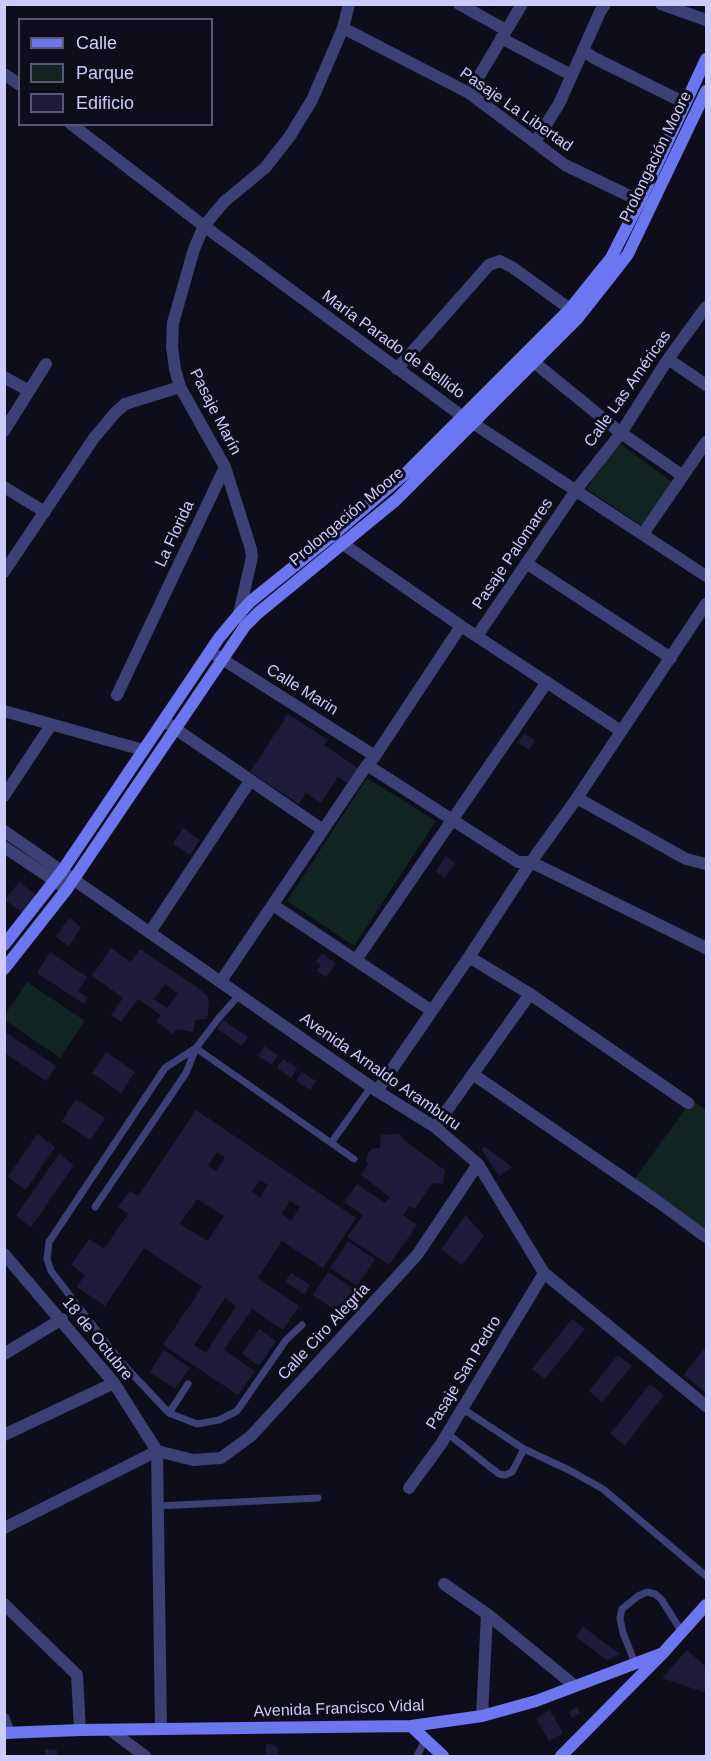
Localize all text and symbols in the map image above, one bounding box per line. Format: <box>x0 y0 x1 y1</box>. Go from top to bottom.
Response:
legend <box>18 18 213 126</box>
text: Calle <box>76 33 117 53</box>
text: Parque <box>76 63 134 83</box>
street label: Pasaje La Libertad <box>456 64 576 156</box>
street label: Prolongación Moore <box>616 88 696 226</box>
text: Edificio <box>76 93 134 113</box>
street label: María Parado de Bellido <box>318 287 468 403</box>
street label: Calle Las Américas <box>581 327 675 451</box>
street label: Pasaje Marín <box>185 366 245 458</box>
street label: Prolongación Moore <box>286 464 408 570</box>
street label: Pasaje Palomares <box>469 495 557 613</box>
street label: La Florida <box>151 498 199 570</box>
street label: Calle Marin <box>263 660 341 720</box>
street label: Avenida Arnaldo Aramburu <box>296 1009 464 1135</box>
street label: Calle Ciro Alegría <box>274 1280 374 1384</box>
street label: 18 de Octubre <box>58 1294 136 1384</box>
street label: Pasaje San Pedro <box>423 1313 505 1433</box>
street label: Avenida Francisco Vidal <box>253 1696 425 1722</box>

